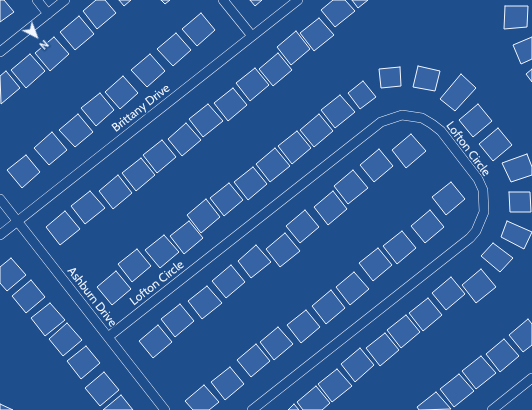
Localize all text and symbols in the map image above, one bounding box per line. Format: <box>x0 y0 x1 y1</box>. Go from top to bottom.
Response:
north arrow <box>16 16 56 56</box>
text: N <box>36 37 52 53</box>
street label: Brittany Drive <box>109 81 173 135</box>
street label: Lofton Circle <box>443 119 493 179</box>
street label: Lofton Circle <box>127 257 187 309</box>
street label: Ashburn Drive <box>64 264 120 330</box>

